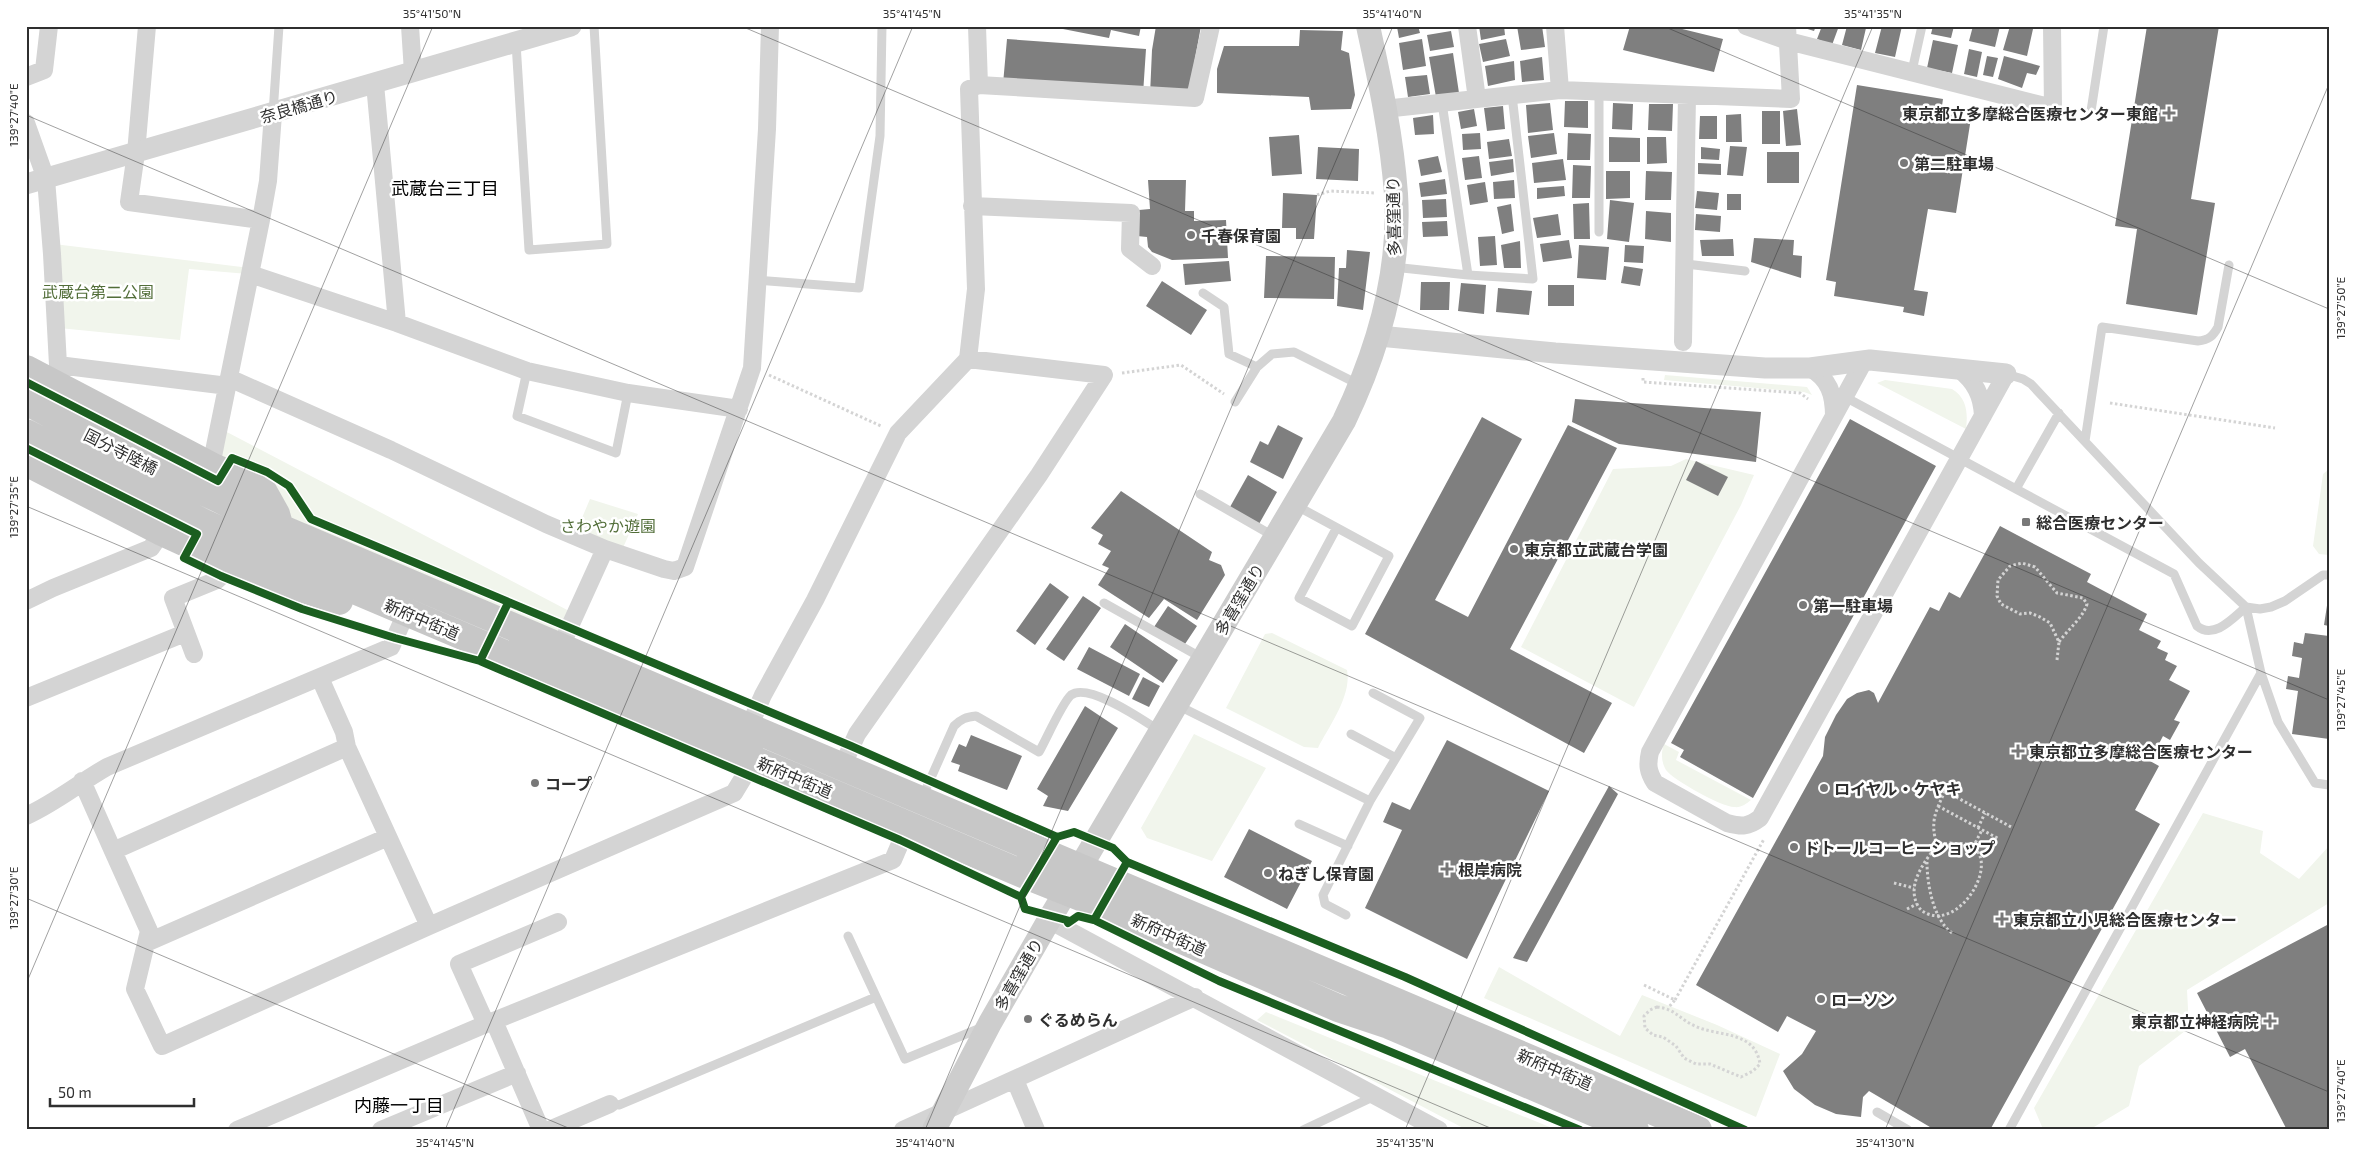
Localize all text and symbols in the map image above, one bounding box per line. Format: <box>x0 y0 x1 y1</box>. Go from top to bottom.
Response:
text: 35°41'50"N <box>403 6 461 20</box>
text: 35°41'45"N <box>883 6 941 20</box>
text: 35°41'40"N <box>1362 6 1422 20</box>
text: 35°41'35"N <box>1844 6 1902 20</box>
text: 139°27'40"E <box>6 83 20 147</box>
street label: 奈良橋通り <box>258 86 340 126</box>
place label: 東京都立多摩総合医療センター東館 <box>1902 104 2158 123</box>
marker: 東京都立多摩総合医療センター東館 <box>2162 106 2176 120</box>
place label: 第二駐車場 <box>1914 154 1994 173</box>
marker: 第二駐車場 <box>1898 157 1910 169</box>
street label: 多喜窪通り <box>1383 176 1403 256</box>
district label: 武蔵台三丁目 <box>391 177 499 199</box>
place label: 千春保育園 <box>1201 226 1281 245</box>
marker: 千春保育園 <box>1185 229 1197 241</box>
text: 139°27'50"E <box>2333 276 2347 339</box>
park label: 武蔵台第二公園 <box>42 282 154 301</box>
street label: 国分寺陸橋 <box>81 424 161 478</box>
text: 139°27'35"E <box>6 476 20 538</box>
place label: 総合医療センター <box>2036 513 2164 532</box>
park label: さわやか遊園 <box>560 516 656 535</box>
marker: 総合医療センター <box>2020 516 2032 528</box>
place label: 東京都立武蔵台学園 <box>1524 540 1668 559</box>
marker: 東京都立武蔵台学園 <box>1508 543 1520 555</box>
street label: 多喜窪通り <box>1210 560 1268 638</box>
street label: 新府中街道 <box>381 595 463 643</box>
place label: 第一駐車場 <box>1813 596 1893 615</box>
marker: 第一駐車場 <box>1797 599 1809 611</box>
text: 139°27'45"E <box>2333 668 2347 731</box>
place label: 東京都立多摩総合医療センター <box>2029 742 2253 761</box>
marker: 東京都立多摩総合医療センター <box>2011 744 2025 758</box>
street label: 新府中街道 <box>754 753 836 801</box>
place label: コープ <box>545 774 592 793</box>
marker: コープ <box>529 777 541 789</box>
place label: ロイヤル・ケヤキ <box>1834 779 1962 798</box>
marker: ロイヤル・ケヤキ <box>1818 782 1830 794</box>
place label: ドトールコーヒーショップ <box>1804 838 1995 857</box>
marker: ドトールコーヒーショップ <box>1788 841 1800 853</box>
place label: 根岸病院 <box>1458 860 1522 879</box>
marker: 根岸病院 <box>1440 862 1454 876</box>
place label: ねぎし保育園 <box>1278 864 1374 883</box>
text: 139°27'30"E <box>6 866 20 929</box>
marker: ねぎし保育園 <box>1262 867 1274 879</box>
street label: 新府中街道 <box>1129 909 1209 959</box>
place label: 東京都立小児総合医療センター <box>2013 910 2237 929</box>
marker: 東京都立小児総合医療センター <box>1995 912 2009 926</box>
street label: 多喜窪通り <box>990 935 1046 1013</box>
place label: ローソン <box>1831 990 1895 1009</box>
marker: ローソン <box>1815 993 1827 1005</box>
place label: ぐるめらん <box>1038 1010 1118 1029</box>
place label: 東京都立神経病院 <box>2131 1012 2259 1031</box>
marker: ぐるめらん <box>1022 1013 1034 1025</box>
marker: 東京都立神経病院 <box>2263 1014 2277 1028</box>
street label: 新府中街道 <box>1514 1045 1596 1093</box>
text: 139°27'40"E <box>2333 1059 2347 1123</box>
scale bar <box>50 1076 194 1108</box>
text: 50 m <box>58 1083 92 1101</box>
district label: 内藤一丁目 <box>354 1094 444 1116</box>
text: 35°41'45"N <box>416 1135 474 1149</box>
text: 35°41'40"N <box>895 1135 955 1149</box>
text: 35°41'35"N <box>1376 1135 1434 1149</box>
text: 35°41'30"N <box>1856 1135 1914 1149</box>

